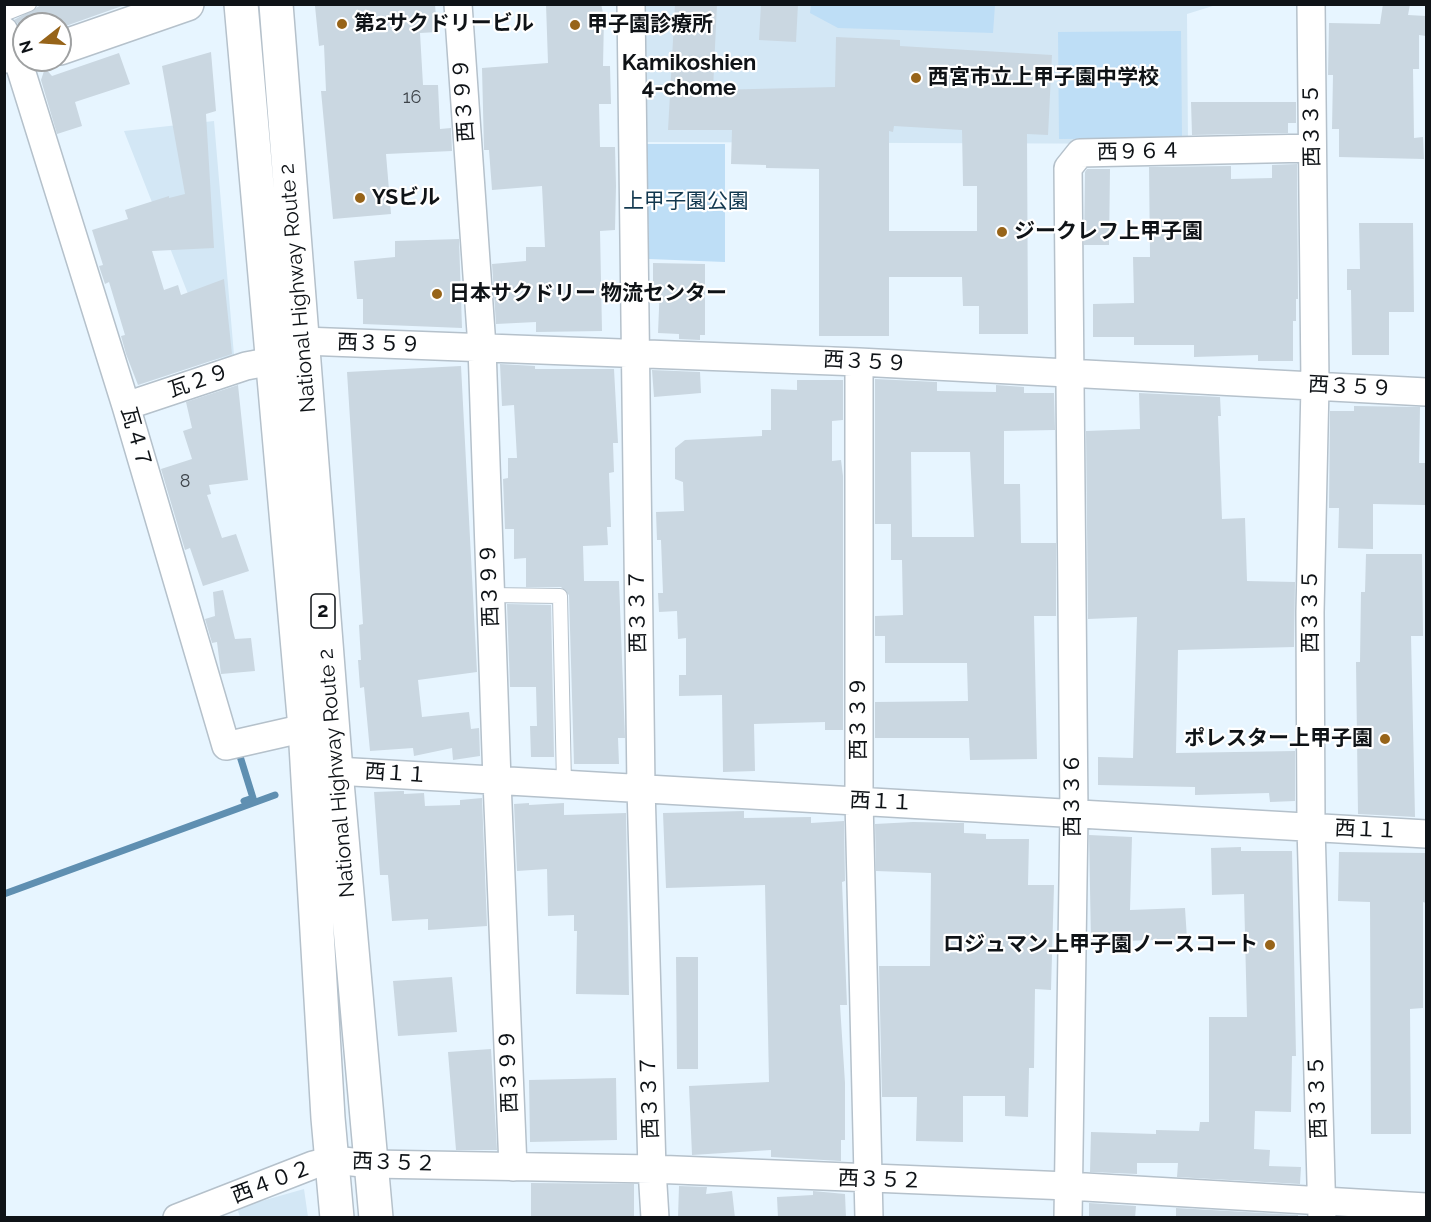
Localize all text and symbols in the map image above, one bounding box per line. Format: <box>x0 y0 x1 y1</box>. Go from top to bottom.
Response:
place label: 第2サクドリービル <box>354 11 534 37</box>
north arrow <box>12 12 72 72</box>
place label: 甲子園診療所 <box>587 12 713 38</box>
marker: 第2サクドリービル <box>335 17 349 31</box>
marker: 甲子園診療所 <box>568 18 582 32</box>
text: N <box>15 38 37 55</box>
district label: Kamikoshien 4-chome <box>622 50 756 101</box>
street label: 西３９９ <box>449 57 479 143</box>
place label: 西宮市立上甲子園中学校 <box>928 65 1159 91</box>
marker: 西宮市立上甲子園中学校 <box>909 71 923 85</box>
street label: 西３３５ <box>1299 83 1325 167</box>
house number: 16 <box>403 87 421 109</box>
street label: 西９６４ <box>1097 139 1181 165</box>
street label: National Highway Route 2 <box>275 162 321 414</box>
place label: YSビル <box>372 185 440 211</box>
park label: 上甲子園公園 <box>623 189 749 215</box>
marker: YSビル <box>353 191 367 205</box>
place label: ジークレフ上甲子園 <box>1014 219 1203 245</box>
marker: ジークレフ上甲子園 <box>995 225 1009 239</box>
place label: 日本サクドリー 物流センター <box>449 281 727 307</box>
marker: 日本サクドリー 物流センター <box>430 287 444 301</box>
street label: 西３５９ <box>337 330 421 358</box>
street label: 西３５９ <box>822 347 908 377</box>
street label: 瓦２９ <box>165 359 233 403</box>
street label: 西３５９ <box>1307 372 1393 402</box>
street label: 瓦４７ <box>115 404 157 472</box>
house number: 8 <box>180 471 190 493</box>
street label: 西３９９ <box>476 543 504 627</box>
street label: 西３３７ <box>625 569 651 653</box>
street label: 西３３５ <box>1298 569 1324 653</box>
road number: 2 <box>311 594 335 628</box>
street label: National Highway Route 2 <box>314 647 360 899</box>
street label: 西３３９ <box>846 676 872 760</box>
place label: ポレスター上甲子園 <box>1184 726 1373 752</box>
marker: ポレスター上甲子園 <box>1378 732 1392 746</box>
street label: 西３３６ <box>1060 753 1086 837</box>
street label: 西１１ <box>364 759 428 789</box>
street label: 西１１ <box>849 788 913 816</box>
street label: 西１１ <box>1334 816 1398 844</box>
place label: ロジュマン上甲子園ノースコート <box>943 932 1258 958</box>
marker: ロジュマン上甲子園ノースコート <box>1263 938 1277 952</box>
street label: 西３９９ <box>495 1029 523 1113</box>
street label: 西３３７ <box>636 1055 664 1139</box>
street label: 西３３５ <box>1304 1055 1332 1139</box>
street label: 西３５２ <box>352 1149 436 1177</box>
street label: 西４０２ <box>228 1155 316 1209</box>
street label: 西３５２ <box>838 1166 922 1194</box>

